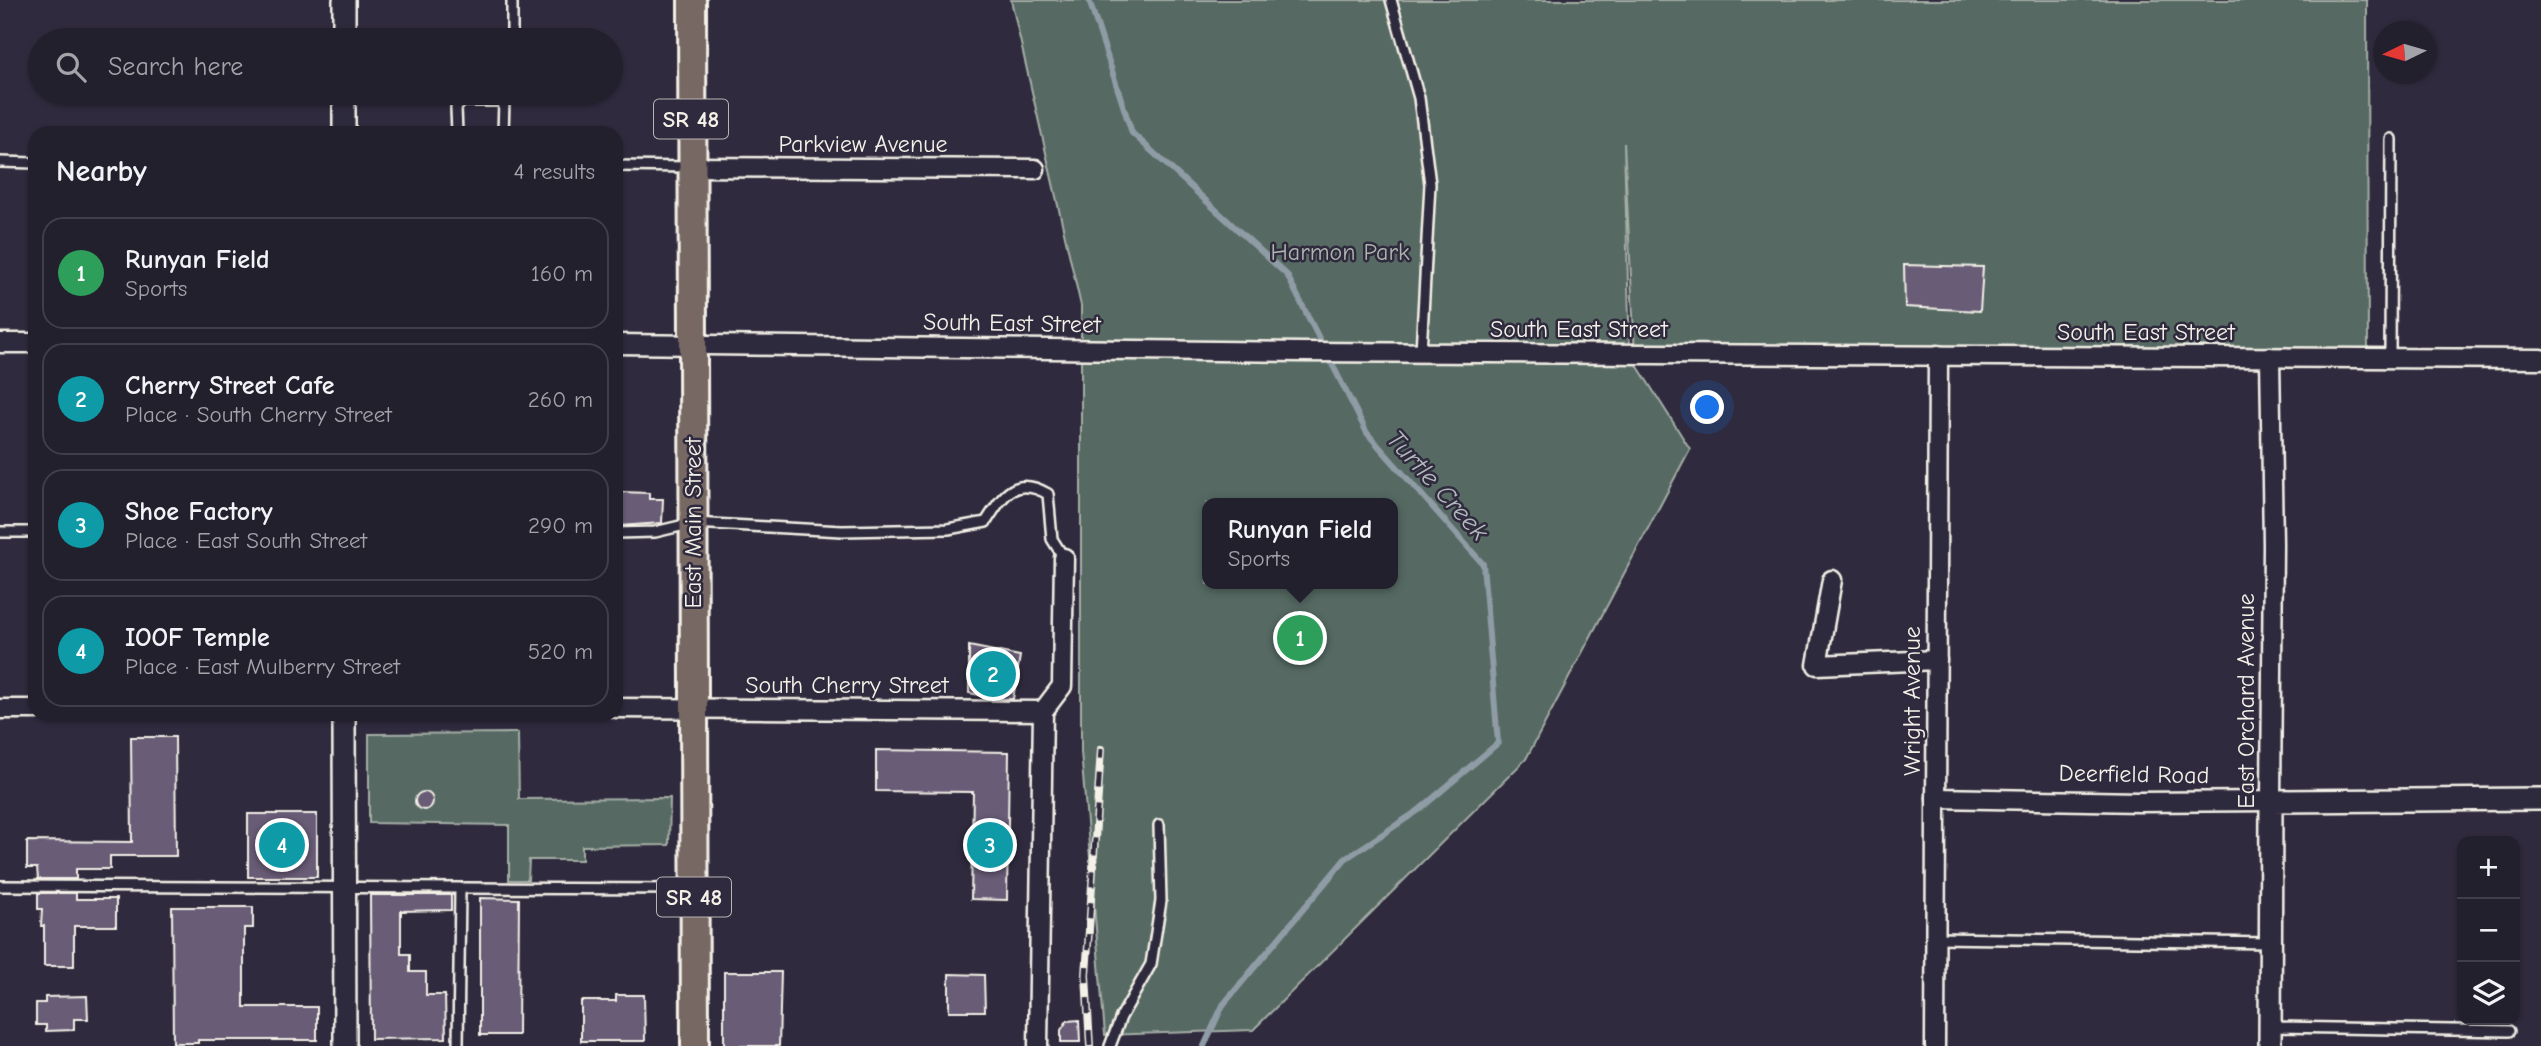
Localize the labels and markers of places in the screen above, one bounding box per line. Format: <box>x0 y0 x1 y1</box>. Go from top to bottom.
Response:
pin: 1 <box>1277 612 1323 664</box>
pin: 2 <box>970 648 1016 700</box>
pin: 4 <box>259 819 305 871</box>
pin: 3 <box>967 819 1013 871</box>

